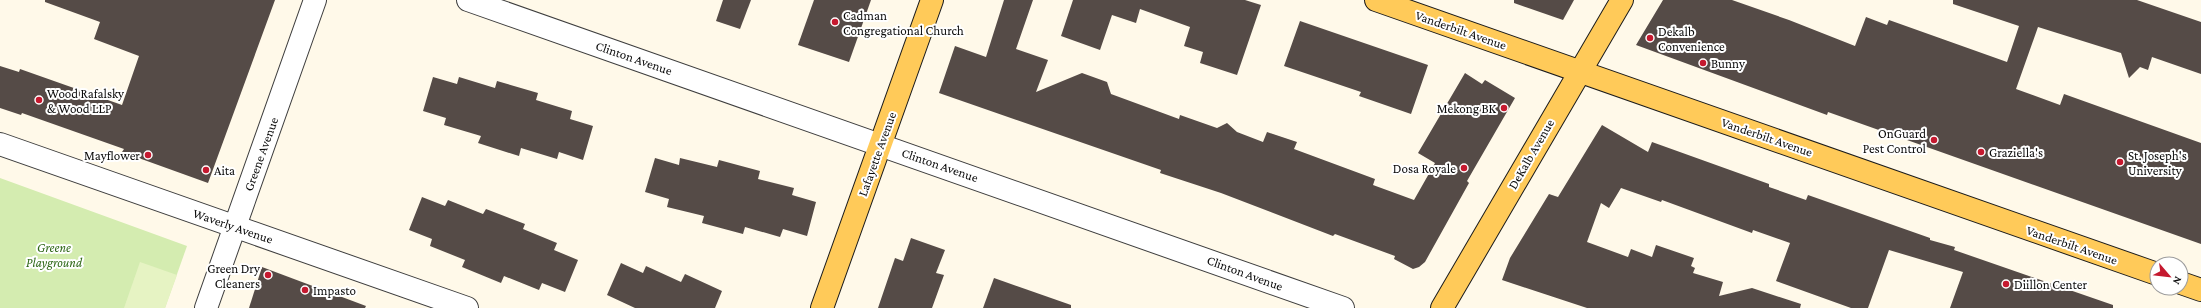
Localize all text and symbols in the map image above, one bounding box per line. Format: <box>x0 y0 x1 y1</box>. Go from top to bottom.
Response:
street label: Vanderbilt Avenue <box>1413 7 1509 53</box>
place label: Cadman Congregational Church <box>843 8 964 38</box>
marker: Cadman Congregational Church <box>830 17 840 27</box>
place label: Dekalb Convenience <box>1658 24 1725 54</box>
marker: Dekalb Convenience <box>1645 33 1655 43</box>
street label: Clinton Avenue <box>594 38 674 78</box>
place label: Bunny <box>1711 56 1746 71</box>
marker: Bunny <box>1698 58 1708 68</box>
place label: Wood Rafalsky & Wood LLP <box>47 86 125 116</box>
marker: Wood Rafalsky & Wood LLP <box>34 95 44 105</box>
place label: Mekong BK <box>1437 101 1497 116</box>
marker: Mekong BK <box>1499 103 1509 113</box>
street label: Lafayette Avenue <box>855 109 899 198</box>
street label: Vanderbilt Avenue <box>1719 114 1815 160</box>
street label: Greene Avenue <box>241 115 281 193</box>
street label: DeKalb Avenue <box>1505 116 1557 192</box>
place label: OnGuard Pest Control <box>1863 126 1927 156</box>
marker: OnGuard Pest Control <box>1929 135 1939 145</box>
street label: Clinton Avenue <box>900 145 980 185</box>
place label: Graziella's <box>1989 145 2043 160</box>
marker: Graziella's <box>1976 147 1986 157</box>
place label: Mayflower <box>84 148 140 163</box>
place label: St. Joseph's University <box>2128 148 2187 178</box>
marker: Mayflower <box>143 150 153 160</box>
marker: St. Joseph's University <box>2115 157 2125 167</box>
place label: Dosa Royale <box>1393 161 1456 176</box>
place label: Aita <box>214 163 235 178</box>
marker: Dosa Royale <box>1459 163 1469 173</box>
marker: Aita <box>201 165 211 175</box>
street label: Waverly Avenue <box>191 205 275 247</box>
street label: Vanderbilt Avenue <box>2024 222 2120 268</box>
park label: Greene Playground <box>26 240 83 270</box>
street label: Clinton Avenue <box>1205 252 1285 294</box>
north arrow <box>2149 256 2189 296</box>
place label: Green Dry Cleaners <box>207 261 261 291</box>
marker: Green Dry Cleaners <box>263 270 273 280</box>
text: N <box>2171 275 2185 287</box>
place label: Diillon Center <box>2014 277 2087 292</box>
marker: Diillon Center <box>2001 279 2011 289</box>
place label: Impasto <box>313 283 356 298</box>
marker: Impasto <box>300 285 310 295</box>

